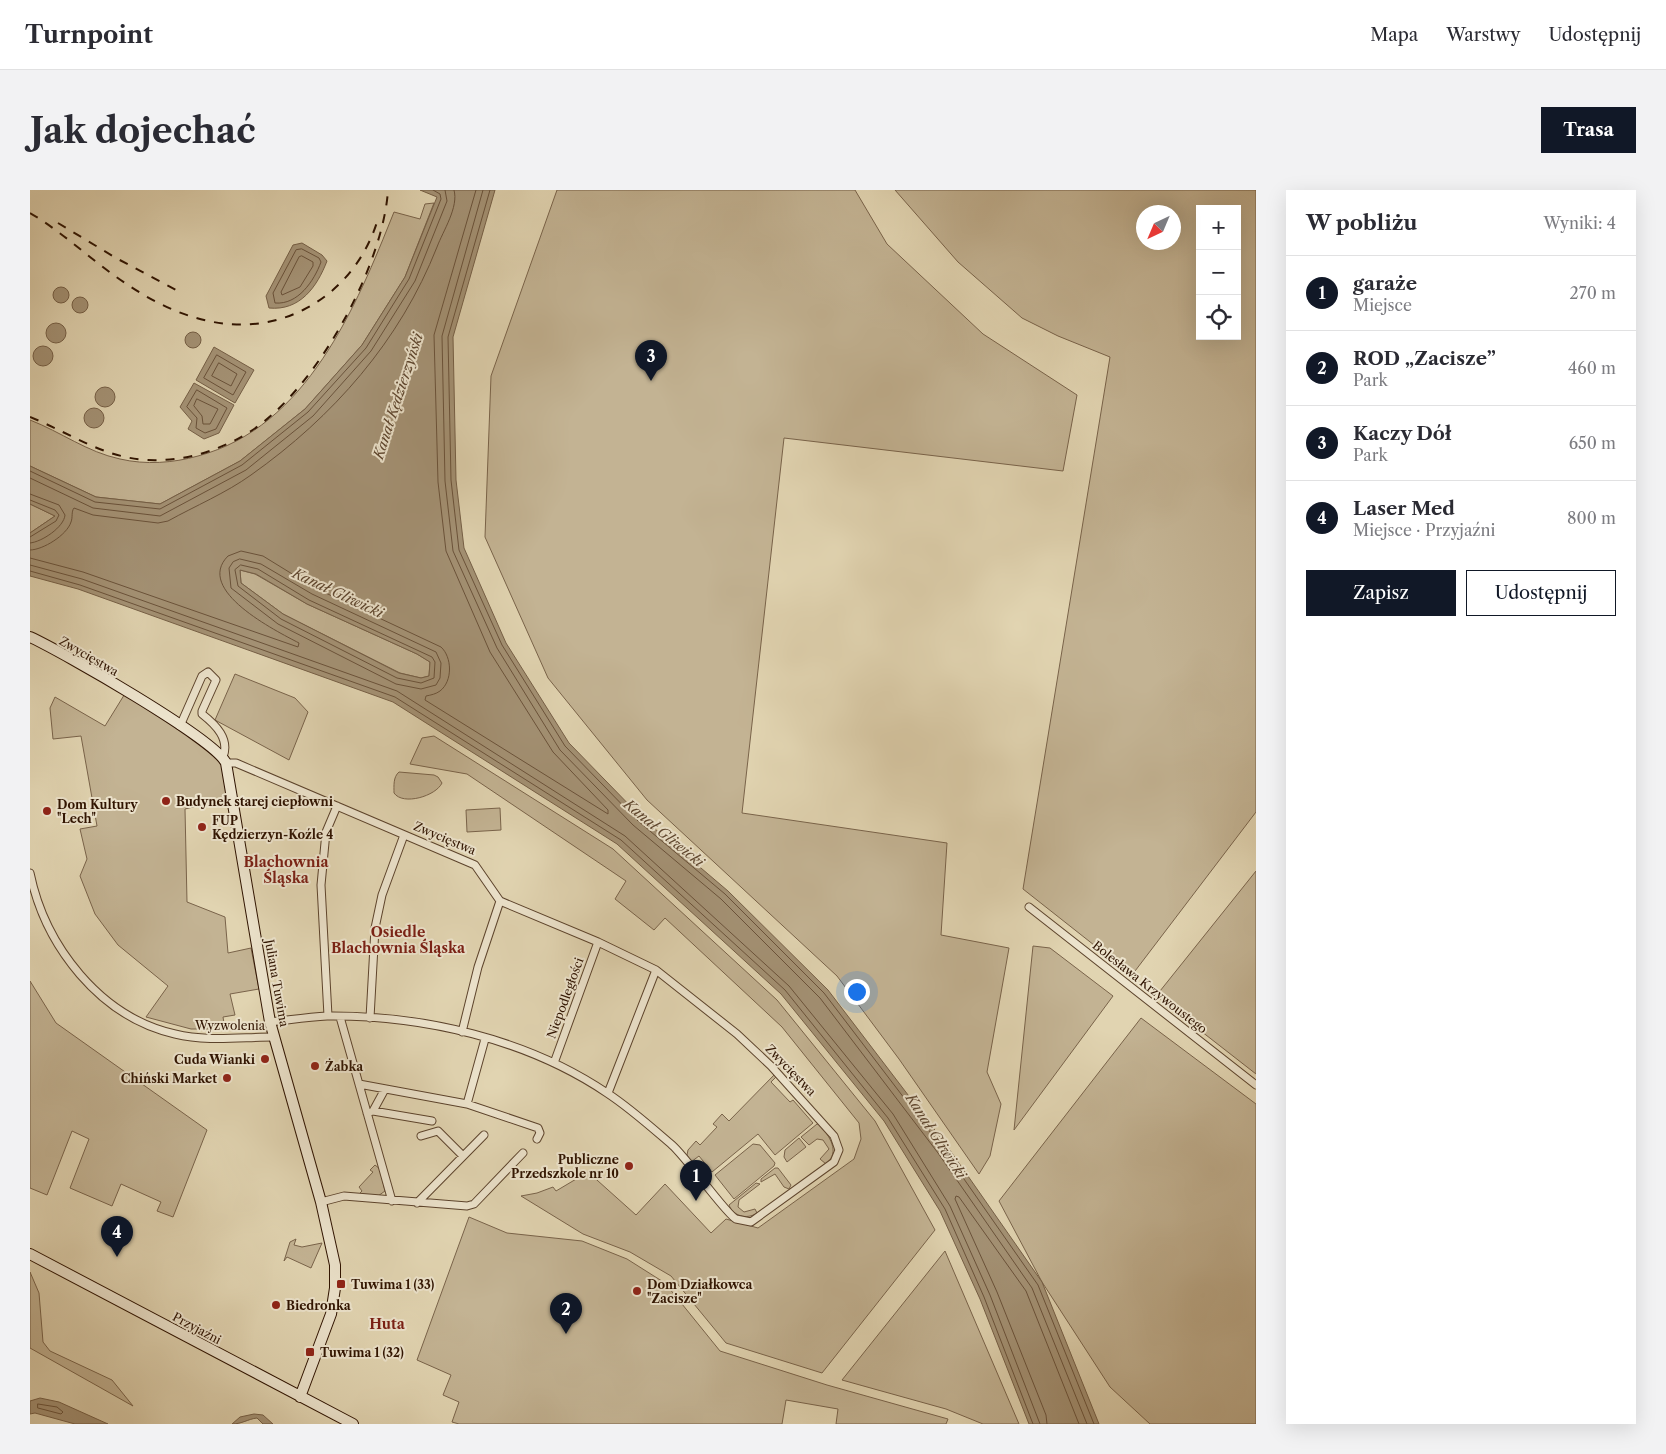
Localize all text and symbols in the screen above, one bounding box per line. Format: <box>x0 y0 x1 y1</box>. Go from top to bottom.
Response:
text: Turnpoint <box>25 20 153 49</box>
text: Mapa <box>1370 24 1418 46</box>
text: Warstwy <box>1446 24 1520 46</box>
text: Udostępnij <box>1548 24 1641 46</box>
button: Trasa <box>1541 107 1636 153</box>
text: Jak dojechać <box>30 109 256 152</box>
north arrow <box>1136 205 1181 250</box>
map controls <box>1196 205 1241 340</box>
button: + <box>1196 205 1241 250</box>
text: W pobliżu <box>1306 210 1417 235</box>
text: Wyniki: 4 <box>1543 213 1616 233</box>
button: − <box>1196 250 1241 295</box>
text: garaże <box>1353 272 1417 295</box>
text: 1 <box>1318 283 1326 303</box>
text: 270 m <box>1570 283 1616 303</box>
button: locate <box>1196 295 1241 340</box>
text: Miejsce <box>1353 295 1412 315</box>
water label: Kanał Kędzierzyński <box>369 329 427 462</box>
pin: 3 <box>635 340 667 381</box>
text: ROD „Zacisze” <box>1353 347 1496 370</box>
text: 2 <box>1317 358 1327 378</box>
text: 460 m <box>1568 358 1616 378</box>
text: Park <box>1353 370 1388 390</box>
text: Kaczy Dół <box>1353 422 1452 445</box>
text: 3 <box>1317 433 1327 453</box>
text: 650 m <box>1569 433 1616 453</box>
text: Park <box>1353 445 1388 465</box>
text: Laser Med <box>1353 497 1455 520</box>
text: 4 <box>1317 508 1327 528</box>
text: 800 m <box>1567 508 1616 528</box>
text: Miejsce · Przyjaźni <box>1353 520 1495 540</box>
water label: Kanał Gliwicki <box>289 564 388 623</box>
button: Zapisz <box>1306 570 1456 616</box>
button: Udostępnij <box>1466 570 1616 616</box>
street label: Zwycięstwa <box>57 633 122 679</box>
place label: Budynek starej ciepłowni <box>176 794 334 809</box>
marker: Budynek starej ciepłowni <box>160 795 172 807</box>
water label: Kanał Gliwicki <box>619 795 709 872</box>
place label: Dom Kultury "Lech" <box>57 797 138 826</box>
marker: Dom Kultury "Lech" <box>41 805 53 817</box>
place label: FUP Kędzierzyn-Koźle 4 <box>212 813 333 842</box>
street label: Zwycięstwa <box>412 818 479 858</box>
marker: FUP Kędzierzyn-Koźle 4 <box>196 821 208 833</box>
district label: Blachownia Śląska <box>243 853 329 887</box>
district label: Osiedle Blachownia Śląska <box>331 923 466 957</box>
street label: Juliana Tuwima <box>262 936 292 1029</box>
street label: Bolesława Krzywoustego <box>1090 938 1210 1036</box>
street label: Niepodległości <box>543 955 587 1041</box>
your location <box>844 979 870 1005</box>
street label: Wyzwolenia <box>194 1018 266 1033</box>
street label: Zwycięstwa <box>763 1041 820 1099</box>
place label: Cuda Wianki <box>174 1052 256 1067</box>
marker: Cuda Wianki <box>259 1053 271 1065</box>
place label: Żabka <box>325 1058 364 1074</box>
marker: Żabka <box>309 1060 321 1072</box>
place label: Chiński Market <box>121 1071 217 1086</box>
marker: Chiński Market <box>221 1072 233 1084</box>
water label: Kanał Gliwicki <box>901 1089 971 1183</box>
place label: Publiczne Przedszkole nr 10 <box>511 1152 619 1181</box>
marker: Publiczne Przedszkole nr 10 <box>623 1160 635 1172</box>
pin: 1 <box>680 1160 712 1201</box>
pin: 4 <box>101 1216 133 1257</box>
place label: Tuwima 1 (33) <box>351 1277 435 1292</box>
place label: Dom Działkowca "Zacisze" <box>647 1277 753 1306</box>
marker: Tuwima 1 (33) <box>335 1278 347 1290</box>
marker: Dom Działkowca "Zacisze" <box>631 1285 643 1297</box>
pin: 2 <box>550 1293 582 1334</box>
place label: Biedronka <box>286 1298 352 1313</box>
marker: Biedronka <box>270 1299 282 1311</box>
street label: Przyjaźni <box>170 1309 224 1347</box>
district label: Huta <box>369 1315 406 1333</box>
place label: Tuwima 1 (32) <box>320 1345 404 1360</box>
marker: Tuwima 1 (32) <box>304 1346 316 1358</box>

